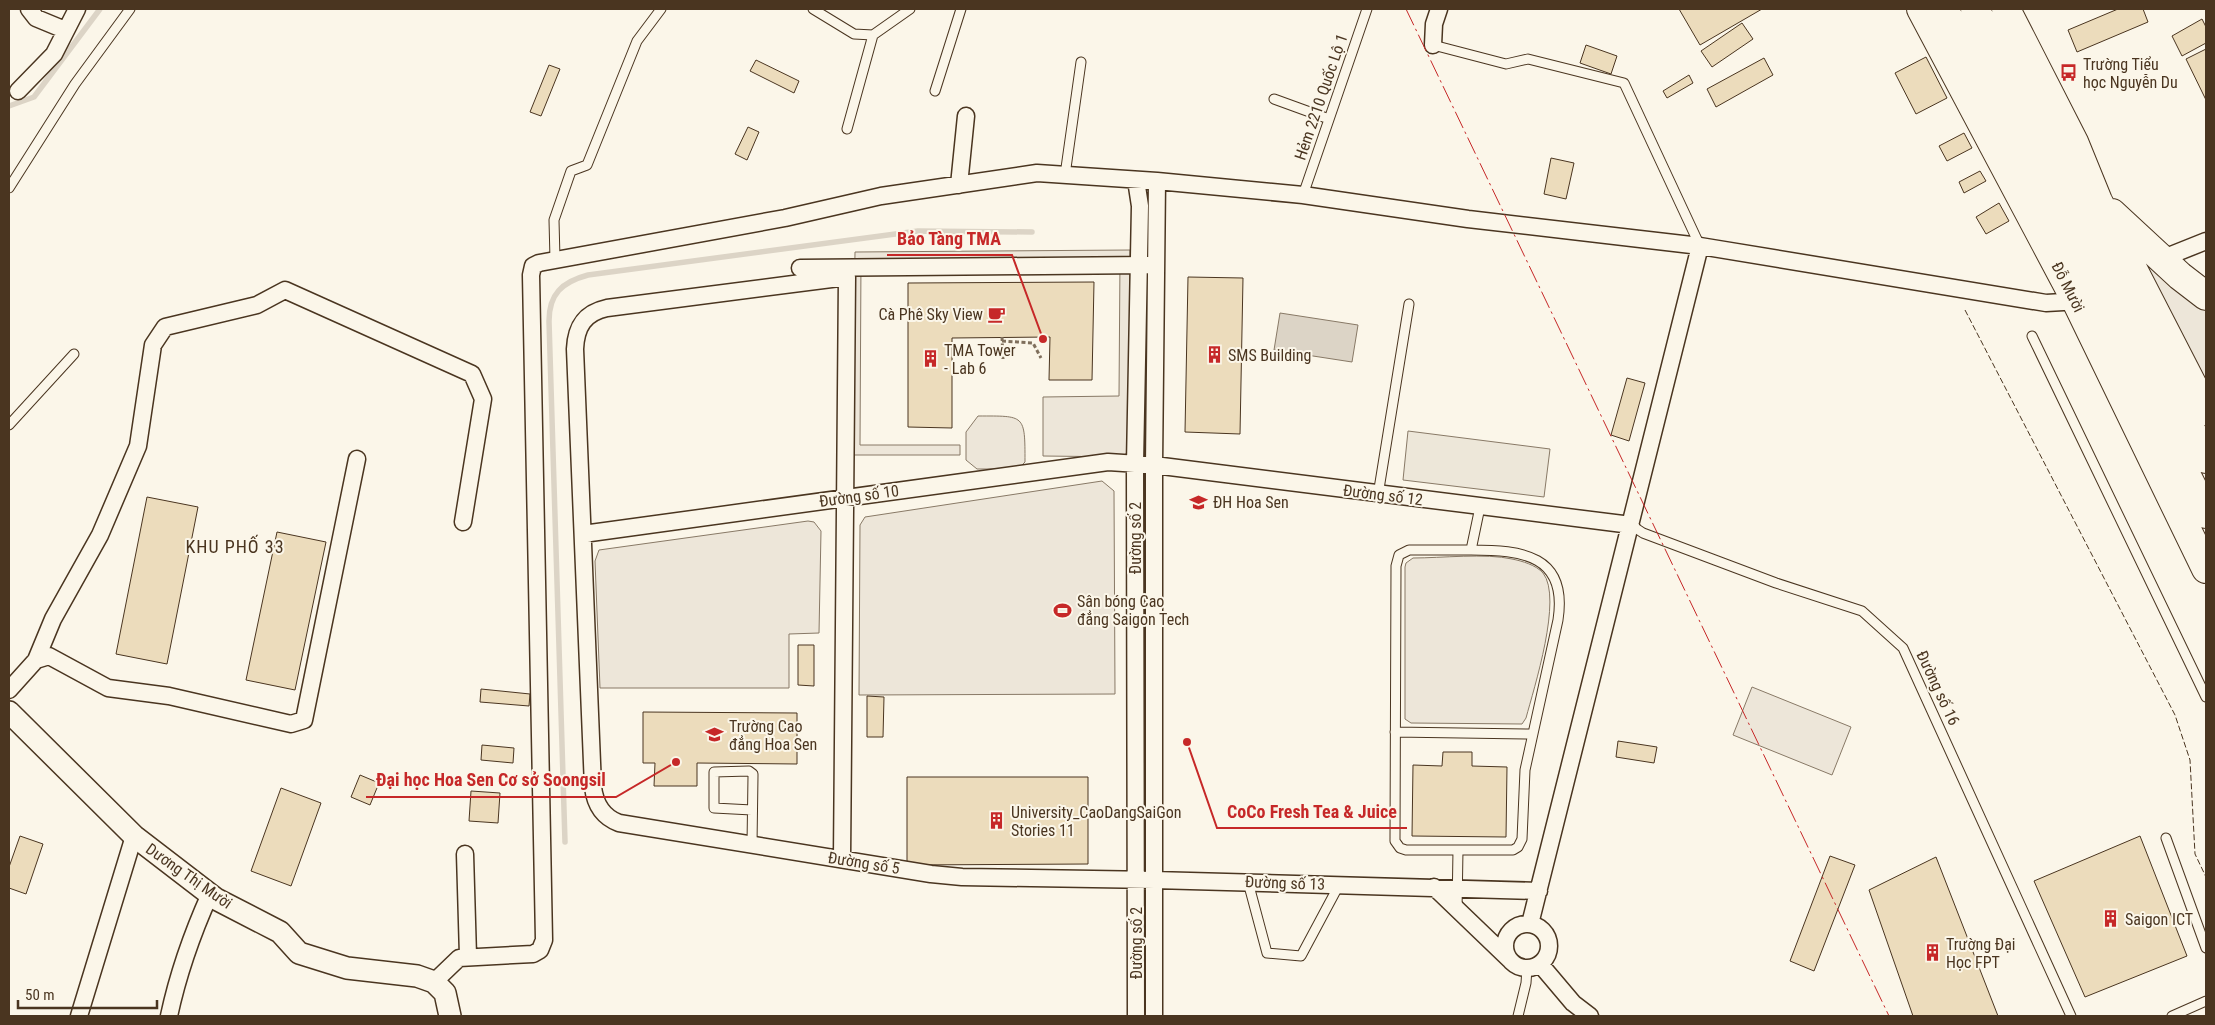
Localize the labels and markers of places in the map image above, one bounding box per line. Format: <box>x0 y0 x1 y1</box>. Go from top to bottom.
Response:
place label: Trường Tiểu học Nguyễn Du <box>2083 55 2178 92</box>
bus stop icon: Trường Tiểu học Nguyễn Du <box>2059 63 2079 83</box>
callout: Bảo Tàng TMA <box>887 222 1012 255</box>
cafe icon: Cà Phê Sky View <box>987 304 1007 324</box>
place label: Cà Phê Sky View <box>878 305 983 324</box>
place label: TMA Tower - Lab 6 <box>944 341 1016 378</box>
building icon: SMS Building <box>1204 345 1224 365</box>
place label: SMS Building <box>1228 346 1311 365</box>
building icon: TMA Tower - Lab 6 <box>920 349 940 369</box>
school or university icon: ĐH Hoa Sen <box>1189 492 1209 512</box>
place label: ĐH Hoa Sen <box>1213 493 1289 512</box>
place label: Sân bóng Cao đẳng Saigon Tech <box>1077 592 1189 629</box>
sports icon: Sân bóng Cao đẳng Saigon Tech <box>1053 600 1073 620</box>
place label: Trường Cao đẳng Hoa Sen <box>729 717 817 754</box>
school or university icon: Trường Cao đẳng Hoa Sen <box>705 725 725 745</box>
callout: Đại học Hoa Sen Cơ sở Soongsil <box>366 764 616 797</box>
callout: CoCo Fresh Tea & Juice <box>1217 795 1407 828</box>
place label: University_CaoDangSaiGon Stories 11 <box>1011 803 1181 840</box>
building icon: University_CaoDangSaiGon Stories 11 <box>987 811 1007 831</box>
building icon: Saigon ICT <box>2101 909 2121 929</box>
place label: Saigon ICT <box>2125 910 2193 929</box>
place label: Trường Đại Học FPT <box>1946 935 2015 972</box>
building icon: Trường Đại Học FPT <box>1922 943 1942 963</box>

